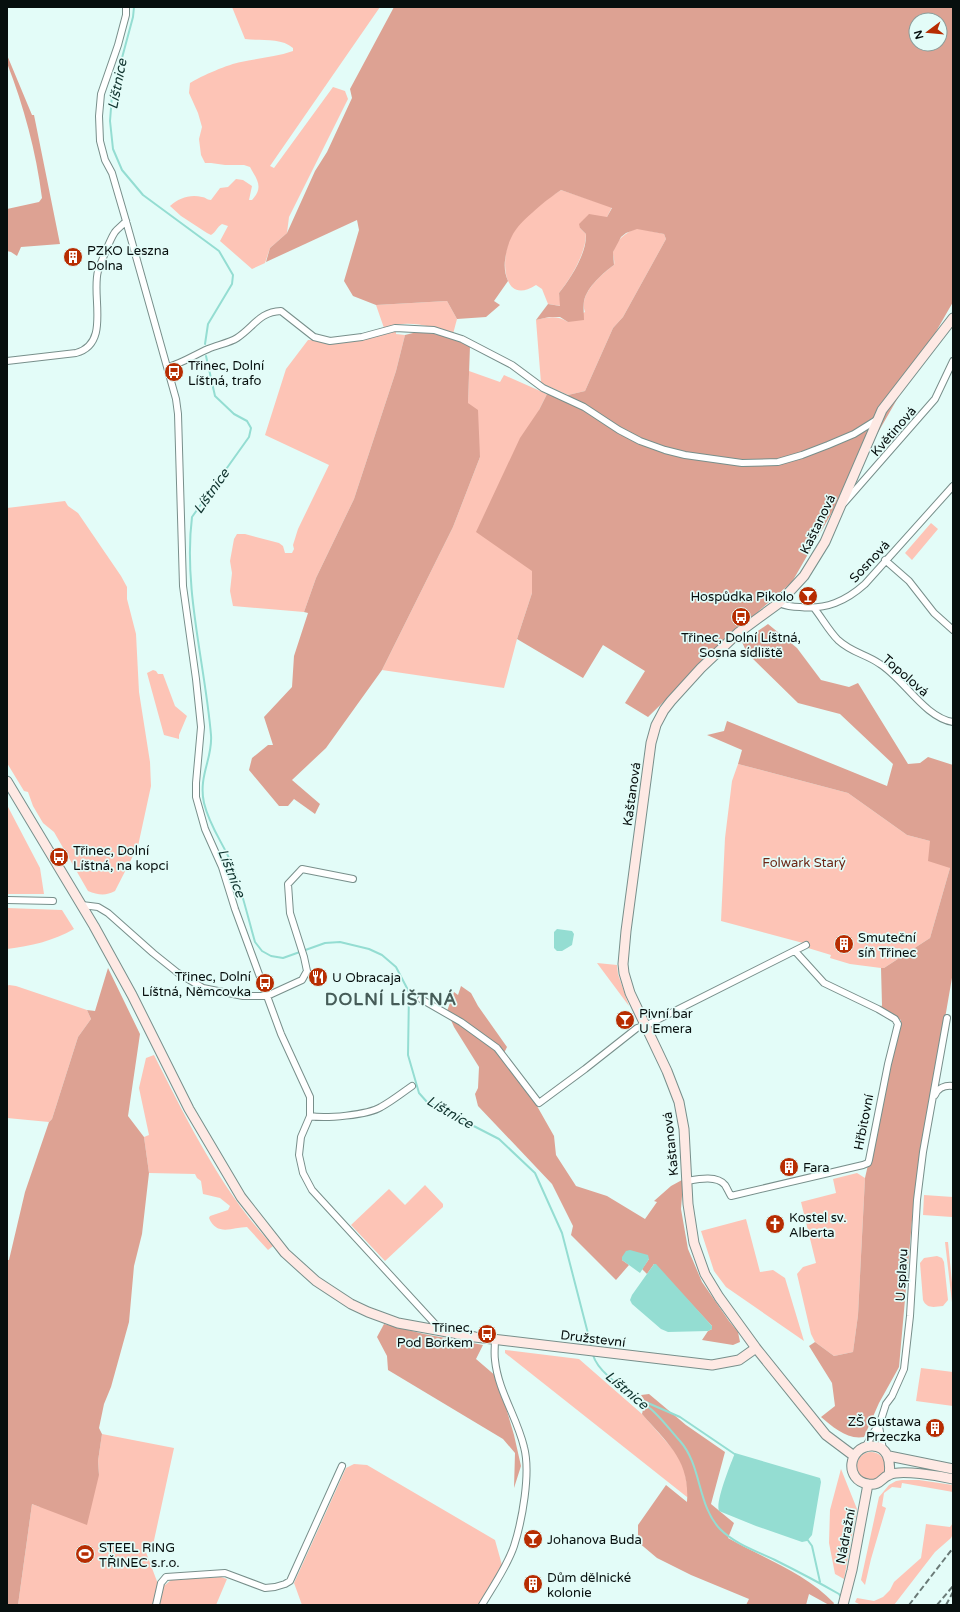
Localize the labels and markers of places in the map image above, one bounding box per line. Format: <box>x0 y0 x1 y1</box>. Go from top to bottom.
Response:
place label: PZKO Leszna Dolna <box>87 243 169 274</box>
building icon: PZKO Leszna Dolna <box>62 246 84 268</box>
place label: Třinec, Dolní Líštná, trafo <box>188 358 264 389</box>
bus stop icon: Třinec, Dolní Líštná, trafo <box>163 361 185 383</box>
bar icon: Hospůdka Pikolo <box>797 585 819 607</box>
place label: Hospůdka Pikolo <box>690 589 794 605</box>
bus stop icon: Třinec, Dolní Líštná, Sosna sídliště <box>730 606 752 628</box>
place label: Třinec, Dolní Líštná, Sosna sídliště <box>681 630 801 661</box>
place label: Třinec, Dolní Líštná, na kopci <box>73 843 169 874</box>
bus stop icon: Třinec, Dolní Líštná, na kopci <box>48 846 70 868</box>
place label: Smuteční síň Třinec <box>858 930 916 961</box>
building icon: Smuteční síň Třinec <box>833 933 855 955</box>
restaurant icon: U Obracaja <box>307 966 329 988</box>
place label: Třinec, Dolní Líštná, Němcovka <box>142 969 251 1000</box>
place label: U Obracaja <box>332 970 401 986</box>
bus stop icon: Třinec, Dolní Líštná, Němcovka <box>254 972 276 994</box>
place label: Pivní bar U Emera <box>639 1006 693 1037</box>
bar icon: Pivní bar U Emera <box>614 1009 636 1031</box>
building icon: Fara <box>778 1156 800 1178</box>
place label: Fara <box>803 1160 830 1176</box>
place label: Kostel sv. Alberta <box>789 1210 847 1241</box>
church icon: Kostel sv. Alberta <box>764 1213 786 1235</box>
place label: Třinec, Pod Borkem <box>397 1320 473 1351</box>
bus stop icon: Třinec, Pod Borkem <box>476 1323 498 1345</box>
place label: ZŠ Gustawa Przeczka <box>848 1414 921 1445</box>
building icon: ZŠ Gustawa Przeczka <box>924 1417 946 1439</box>
bar icon: Johanova Buda <box>522 1528 544 1550</box>
place label: Johanova Buda <box>547 1532 642 1548</box>
place label: STEEL RING TŘINEC s.r.o. <box>99 1540 180 1571</box>
sports icon: STEEL RING TŘINEC s.r.o. <box>74 1543 96 1565</box>
place label: Dům dělnické kolonie <box>547 1570 631 1601</box>
building icon: Dům dělnické kolonie <box>522 1573 544 1595</box>

